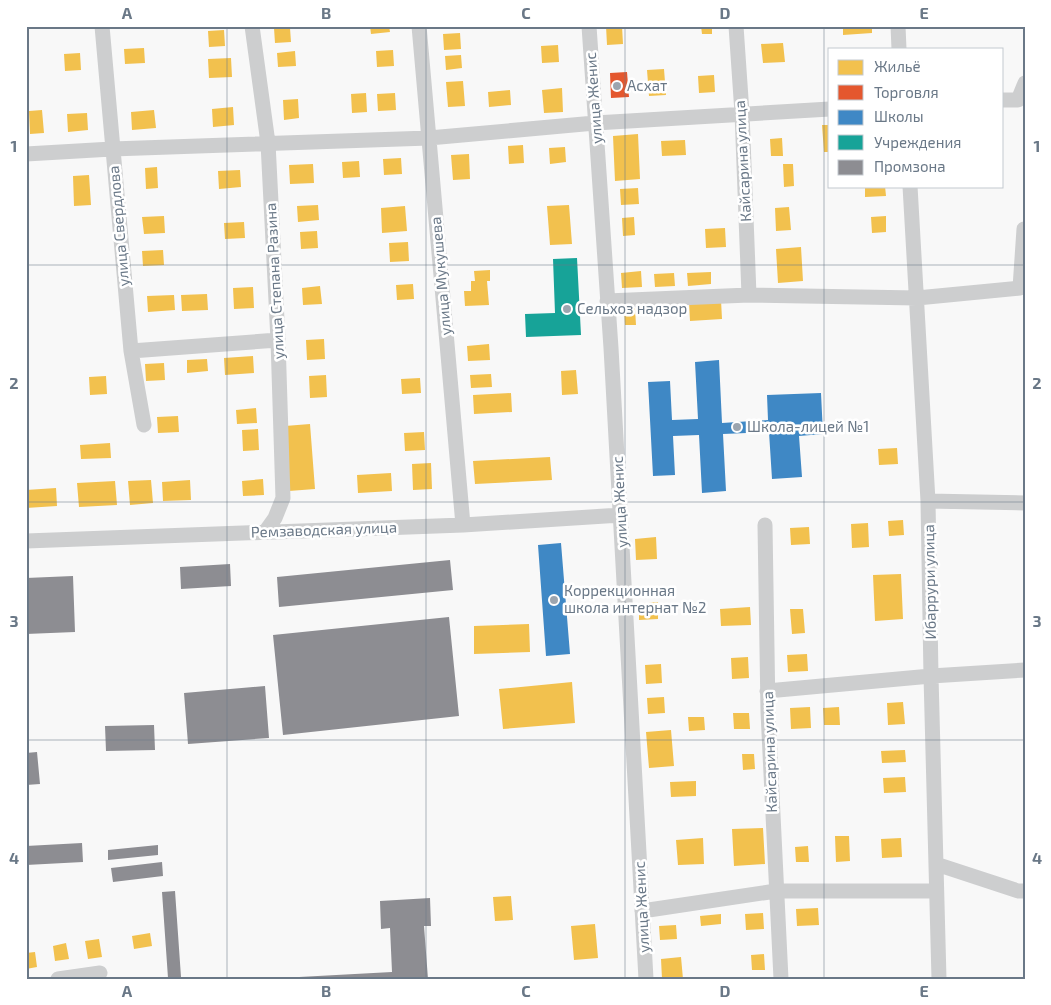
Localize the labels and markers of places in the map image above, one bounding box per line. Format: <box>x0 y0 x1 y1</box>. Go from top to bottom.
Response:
place label: Асхат <box>627 76 667 94</box>
marker: Асхат <box>611 80 623 92</box>
place label: Сельхоз надзор <box>577 299 687 317</box>
marker: Сельхоз надзор <box>561 303 573 315</box>
place label: Школа-лицей №1 <box>747 417 869 435</box>
marker: Школа-лицей №1 <box>731 421 743 433</box>
place label: Коррекционная школа интернат №2 <box>564 581 706 616</box>
marker: Коррекционная школа интернат №2 <box>548 594 560 606</box>

